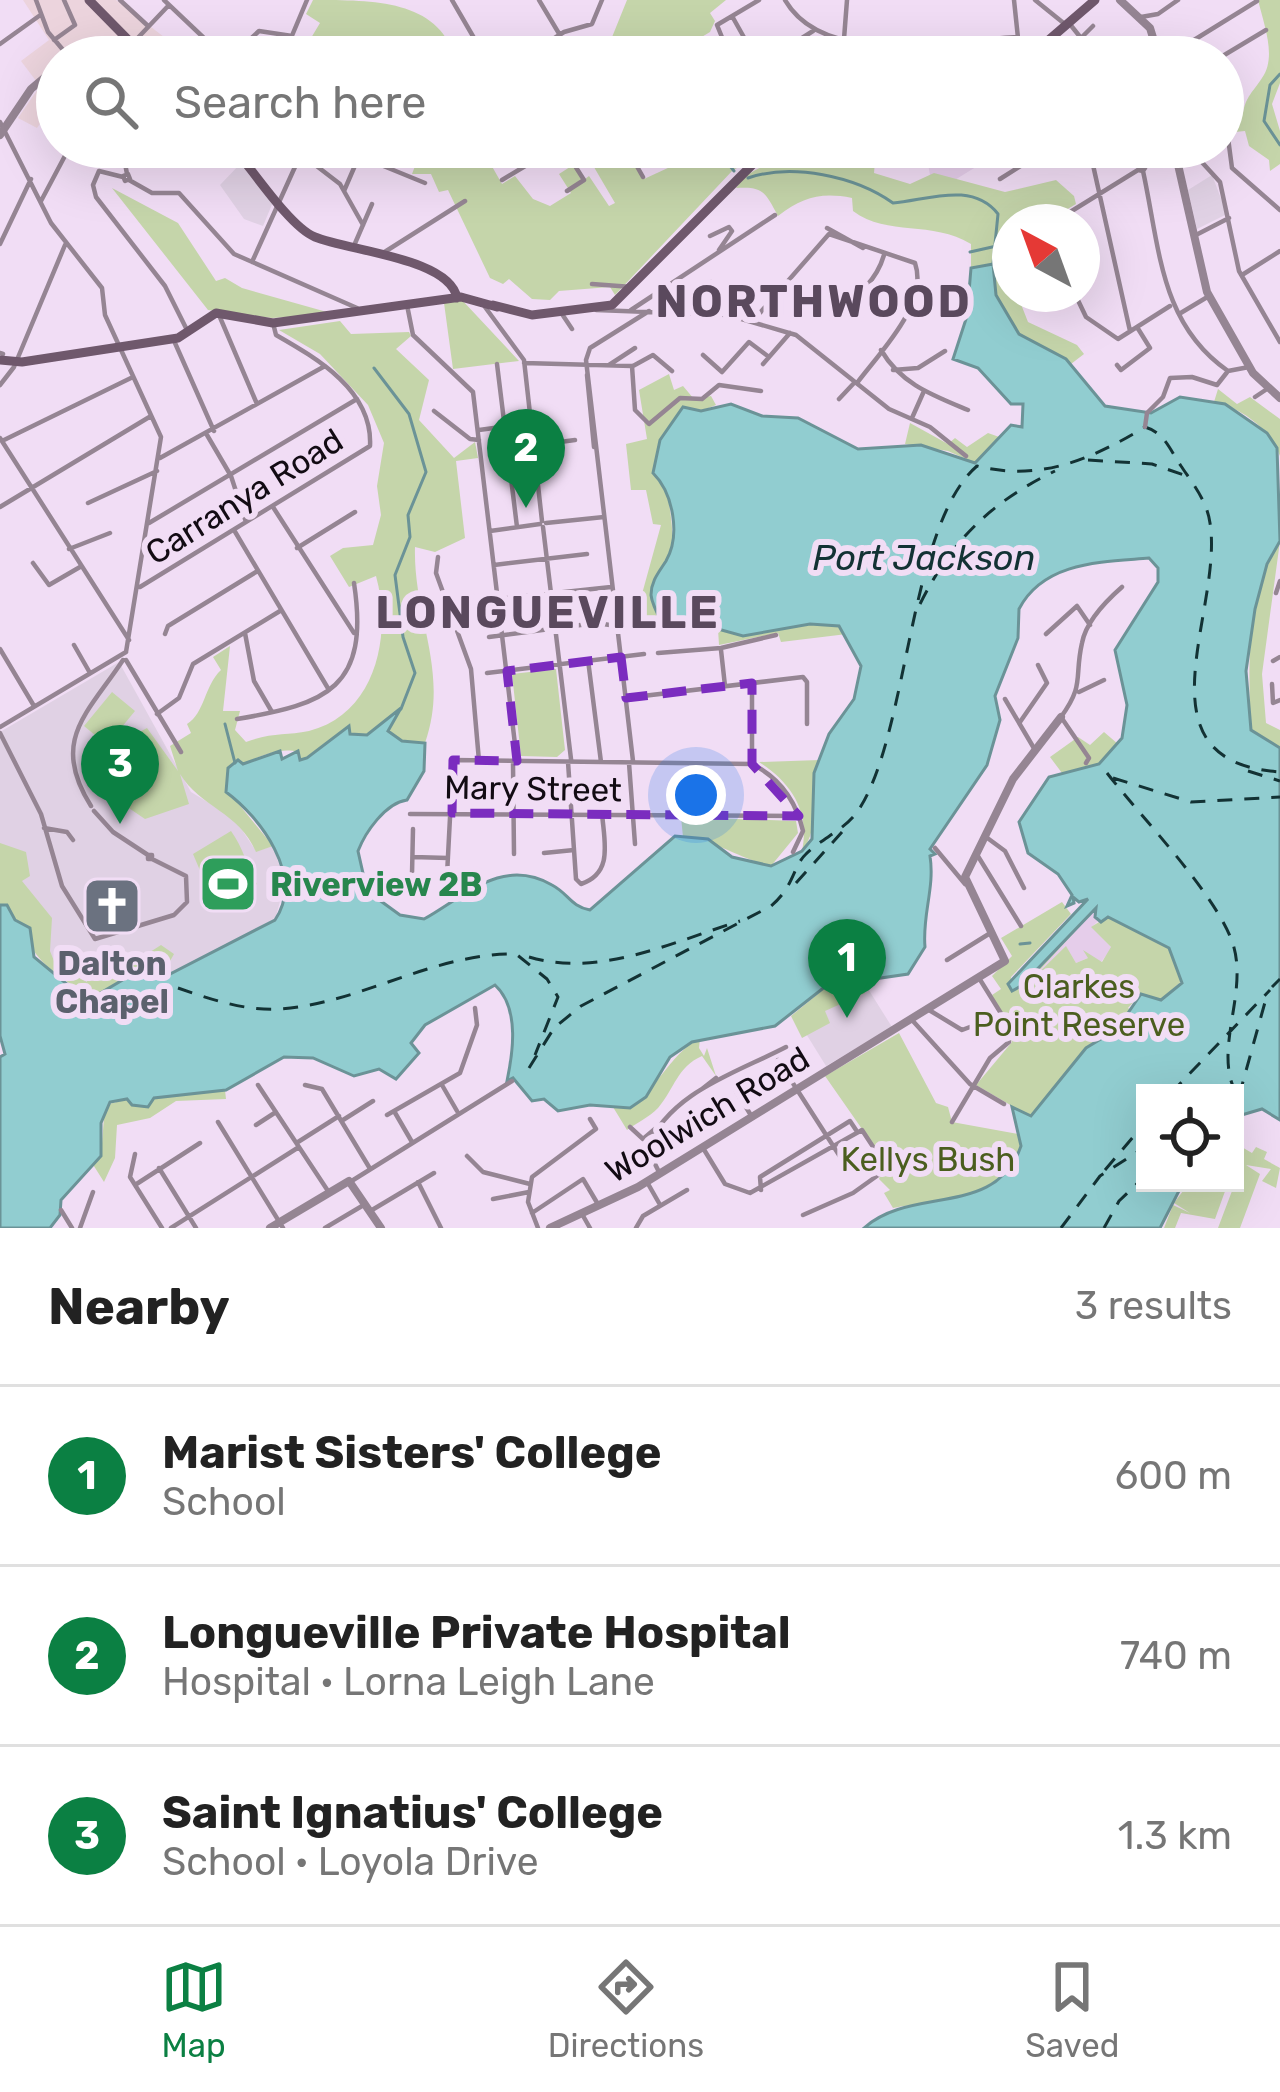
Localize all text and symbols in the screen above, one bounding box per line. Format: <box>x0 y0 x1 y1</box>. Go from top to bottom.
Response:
search box <box>36 36 1244 168</box>
icon: search <box>78 69 144 135</box>
text: Search here <box>174 76 426 129</box>
north arrow <box>992 204 1100 312</box>
district label: NORTHWOOD <box>655 275 973 328</box>
pin: 2 <box>487 409 565 508</box>
street label: Carranya Road <box>139 420 350 573</box>
water label: Port Jackson <box>812 536 1036 579</box>
district label: LONGUEVILLE <box>375 586 721 639</box>
pin: 3 <box>81 725 159 824</box>
your location <box>666 765 726 825</box>
street label: Mary Street <box>444 767 622 810</box>
sports icon: Riverview 2B <box>197 853 259 915</box>
place label: Riverview 2B <box>270 865 483 904</box>
church icon: Dalton Chapel <box>81 875 143 937</box>
pin: 1 <box>808 919 886 1018</box>
place label: Dalton Chapel <box>55 944 169 1021</box>
park label: Clarkes Point Reserve <box>973 967 1185 1044</box>
street label: Woolwich Road <box>598 1038 816 1191</box>
map controls <box>1136 1084 1244 1192</box>
button: locate <box>1136 1084 1244 1192</box>
park label: Kellys Bush <box>841 1140 1015 1179</box>
text: Nearby <box>48 1276 230 1337</box>
text: 3 results <box>1075 1283 1232 1329</box>
text: Marist Sisters' College <box>162 1426 661 1479</box>
text: 1 <box>77 1453 97 1499</box>
text: 600 m <box>1115 1453 1232 1499</box>
text: School <box>162 1479 286 1525</box>
text: Longueville Private Hospital <box>162 1606 791 1659</box>
text: 2 <box>74 1633 100 1679</box>
text: 740 m <box>1120 1633 1232 1679</box>
text: Hospital · Lorna Leigh Lane <box>162 1659 655 1705</box>
text: Saint Ignatius' College <box>162 1786 663 1839</box>
text: 3 <box>74 1813 100 1859</box>
text: 1.3 km <box>1118 1813 1232 1859</box>
text: School · Loyola Drive <box>162 1839 539 1885</box>
tab: Map <box>161 1954 227 2065</box>
tab: Directions <box>548 1954 704 2065</box>
tab: Saved <box>1025 1954 1119 2065</box>

